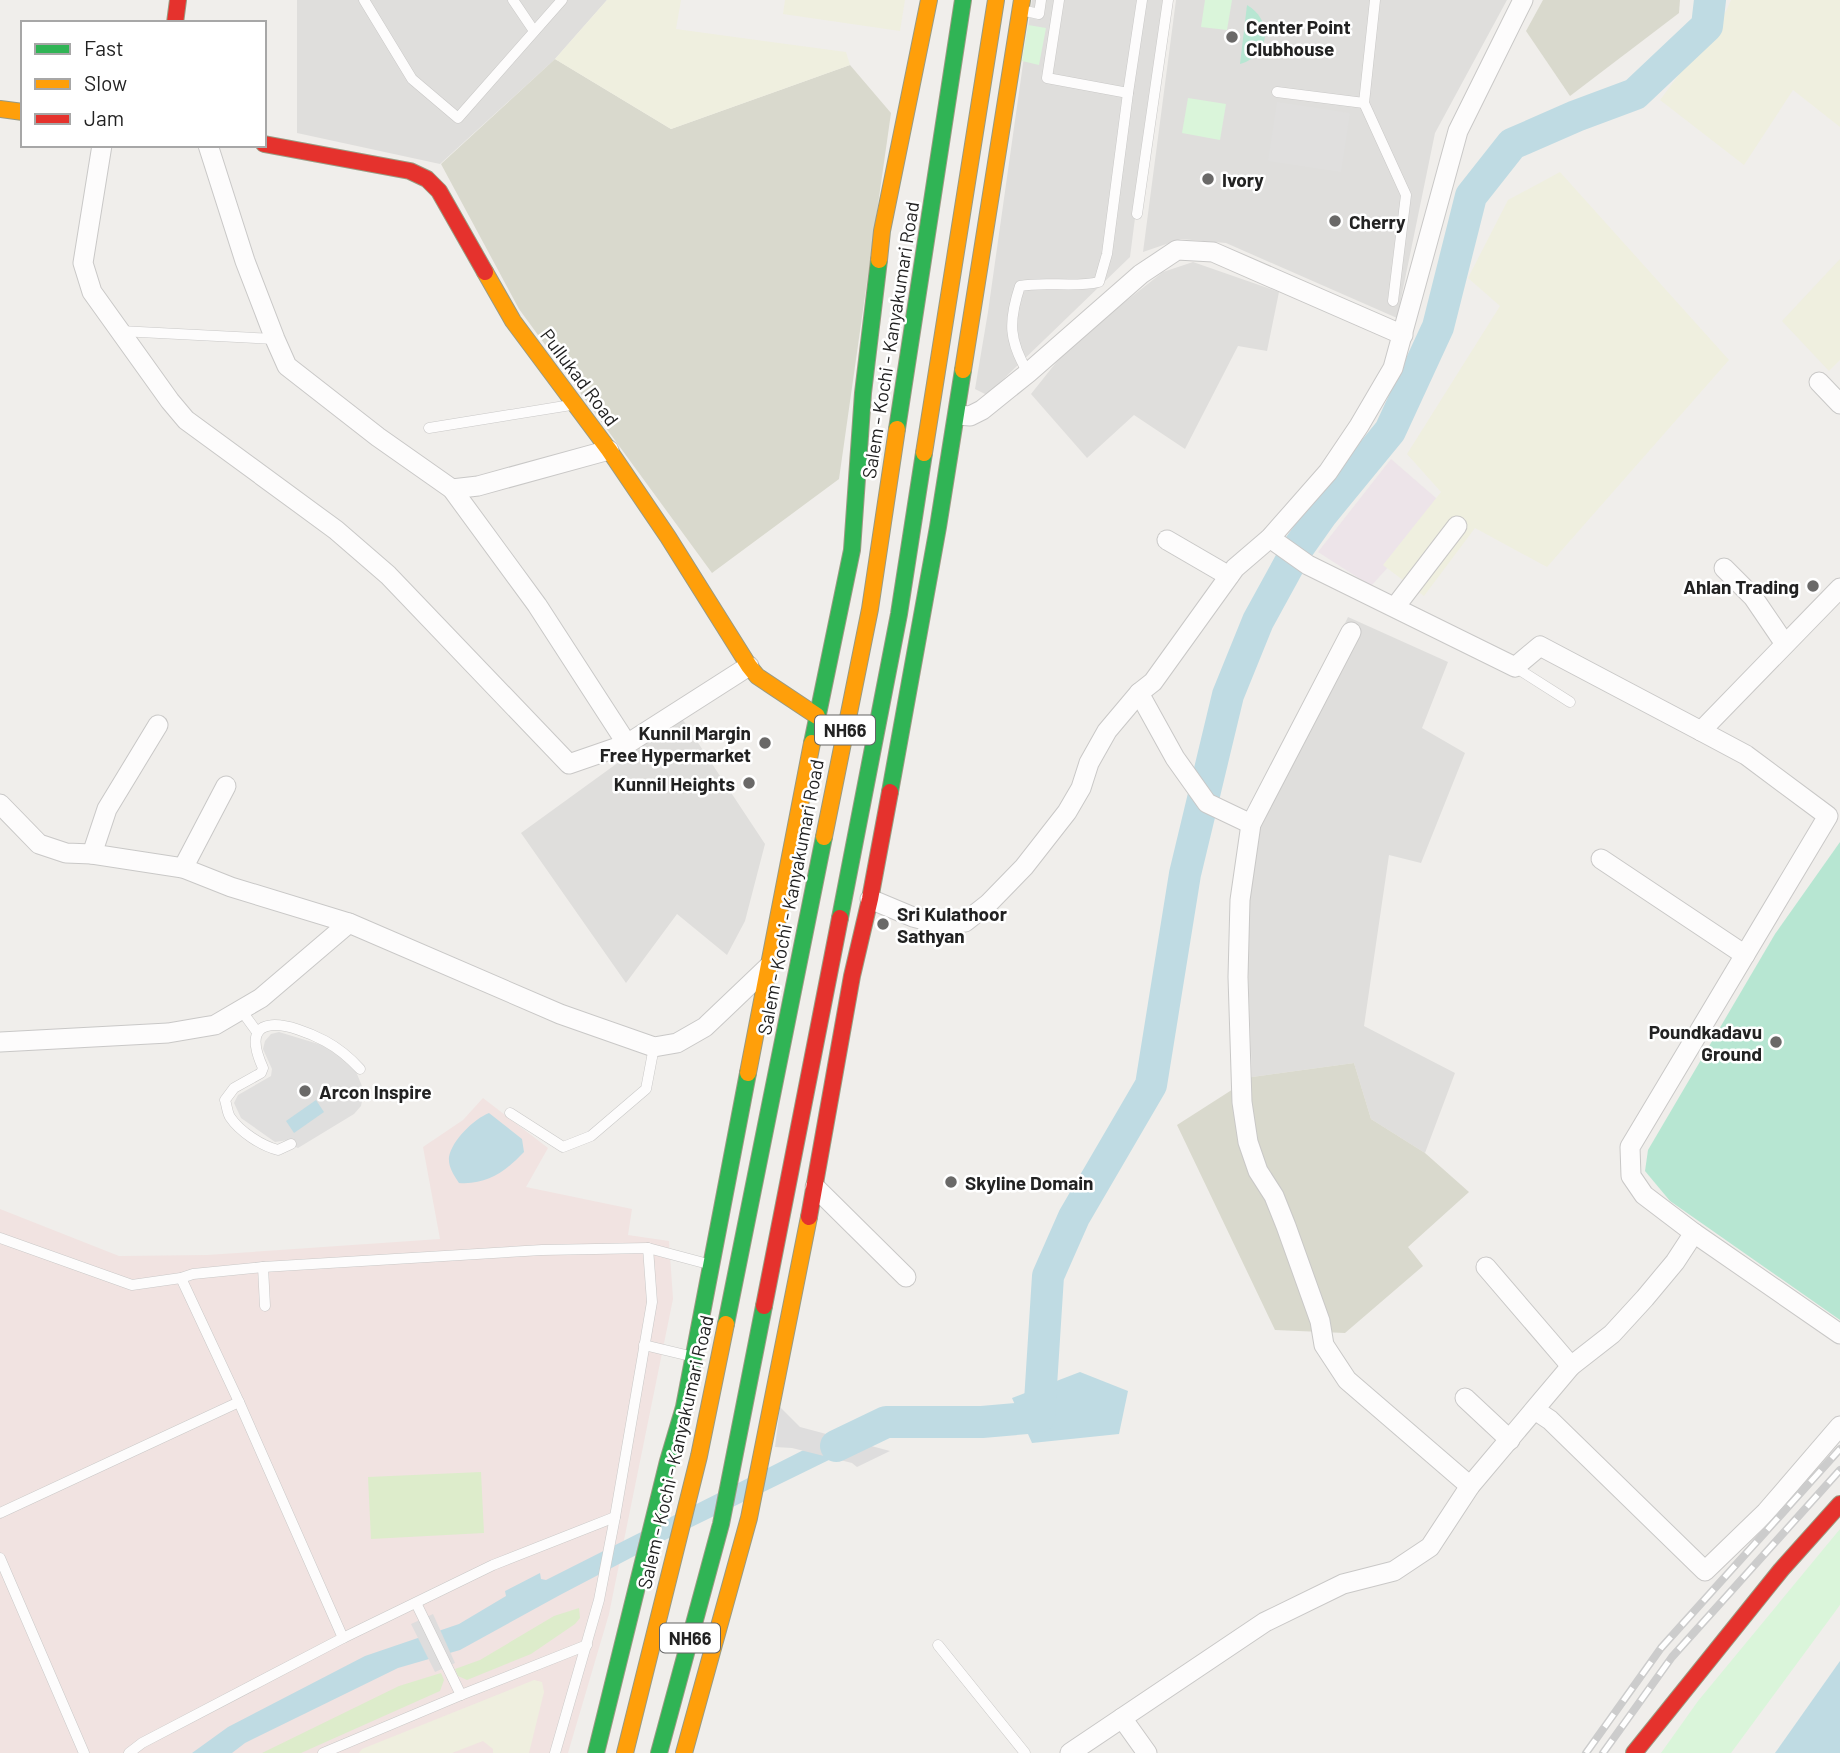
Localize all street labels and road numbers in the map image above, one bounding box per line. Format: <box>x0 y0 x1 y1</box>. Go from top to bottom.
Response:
street label: Salem - Kochi - Kanyakumari Road <box>857 200 923 480</box>
street label: Pullukad Road <box>536 324 624 430</box>
road number: NH66 <box>815 716 875 744</box>
street label: Salem - Kochi - Kanyakumari Road <box>752 757 828 1037</box>
street label: Salem - Kochi - Kanyakumari Road <box>632 1313 718 1591</box>
road number: NH66 <box>660 1624 720 1652</box>

